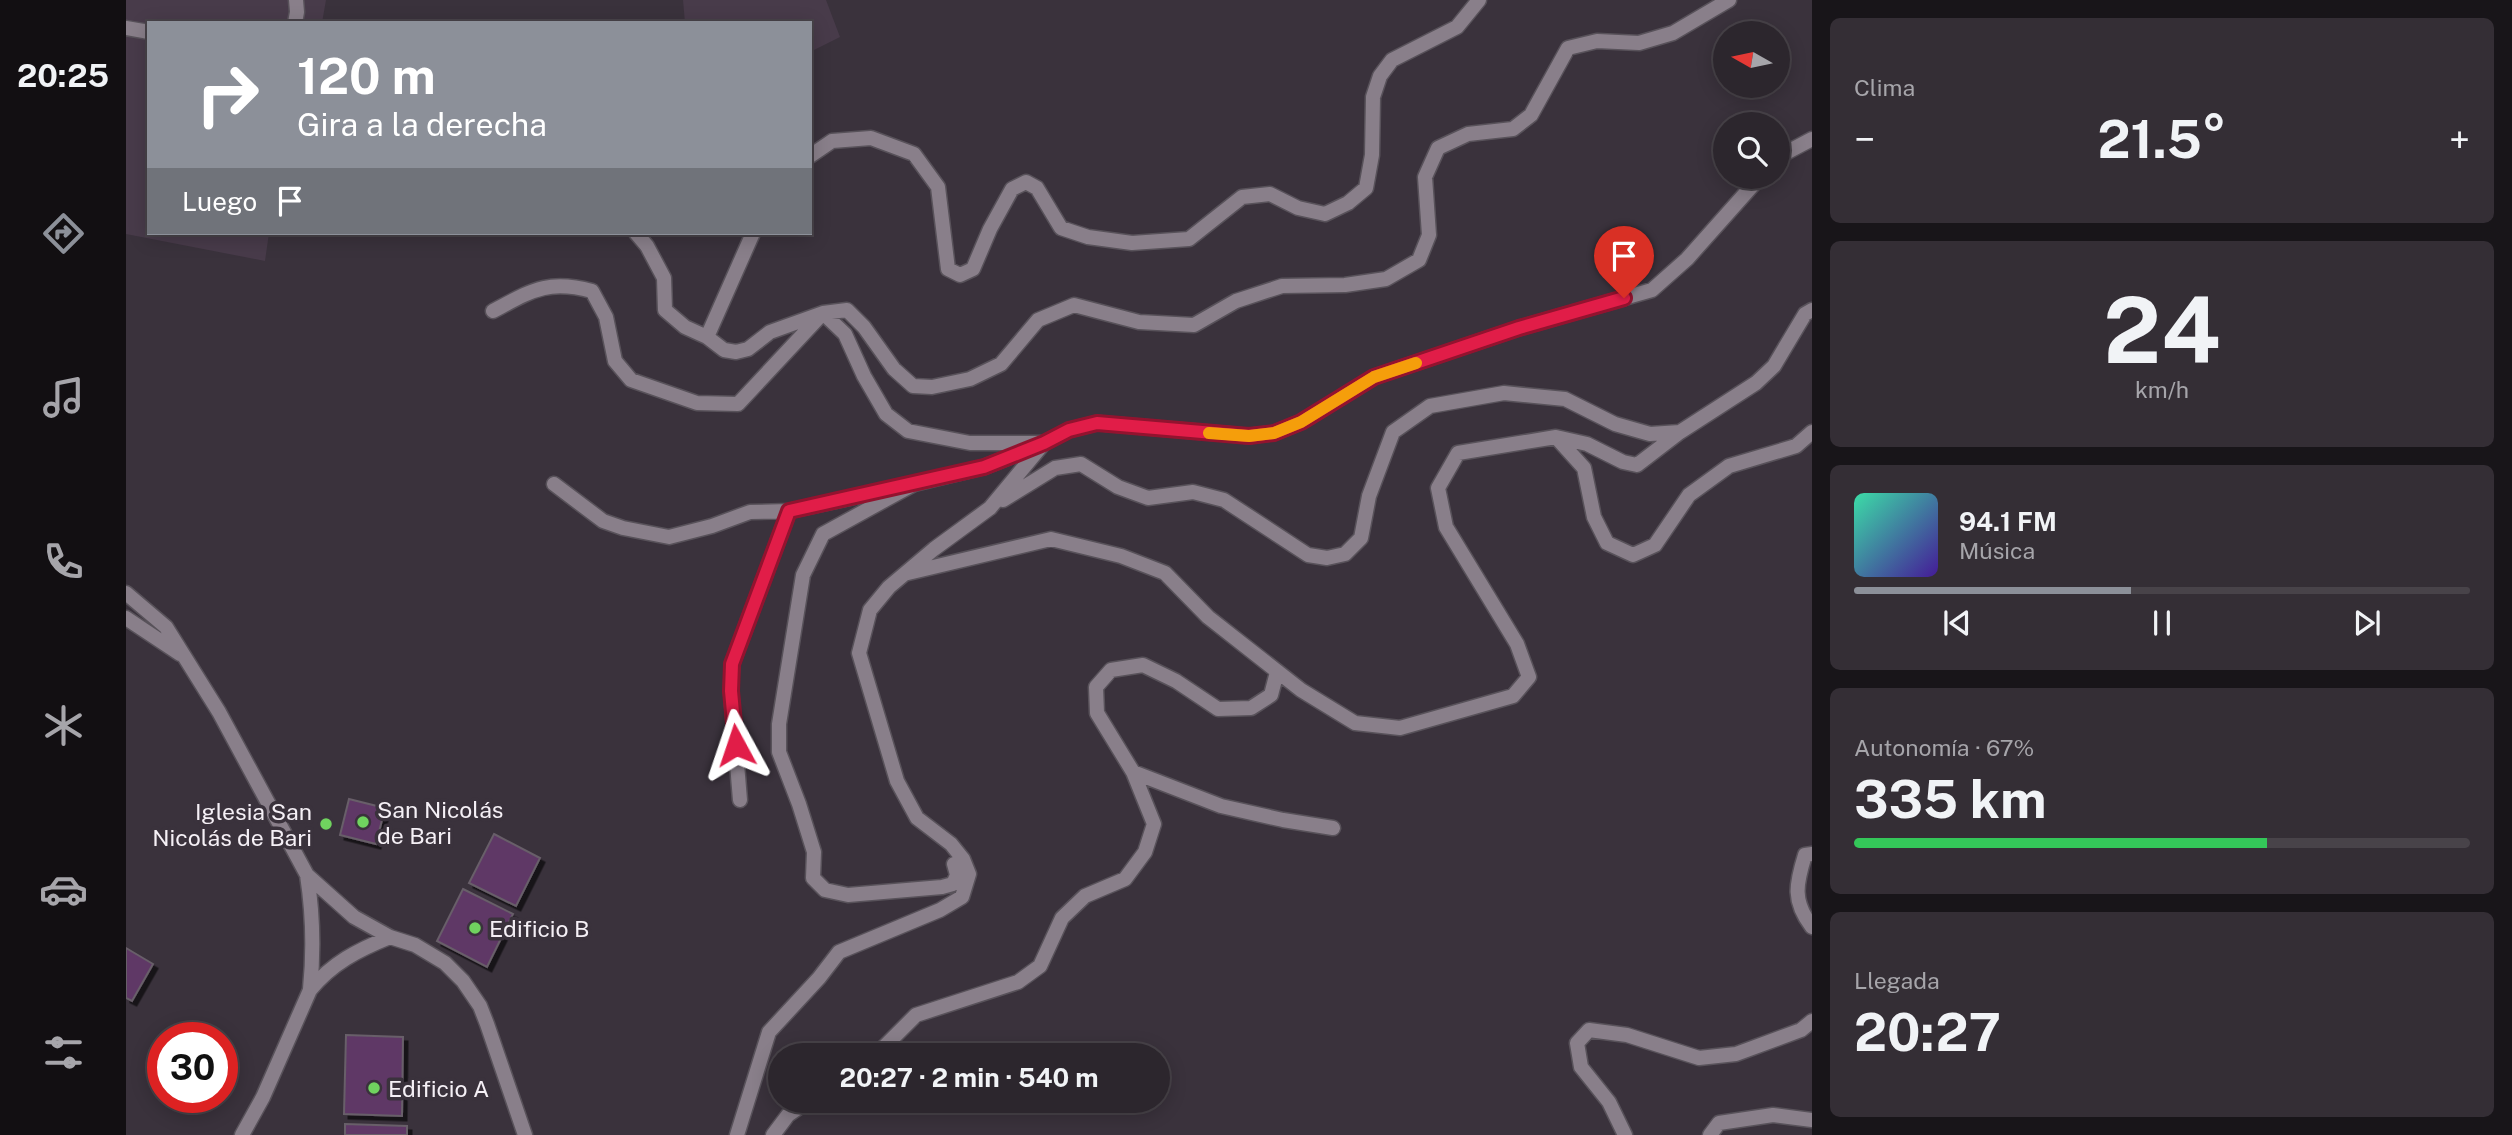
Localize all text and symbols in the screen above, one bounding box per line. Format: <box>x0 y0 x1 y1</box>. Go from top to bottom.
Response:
north arrow <box>1713 21 1790 98</box>
map controls <box>1713 21 1790 189</box>
text: 120 m <box>297 47 436 105</box>
icon: right <box>182 49 273 140</box>
text: 20:25 <box>17 57 109 94</box>
text: Clima <box>1854 74 1915 101</box>
text: Gira a la derecha <box>297 106 547 143</box>
text: 21.5° <box>2097 109 2227 170</box>
button: search <box>1713 112 1790 189</box>
text: − <box>1854 117 1875 162</box>
text: + <box>2449 117 2470 162</box>
icon: arrive <box>271 182 309 220</box>
text: Luego <box>182 186 257 217</box>
icon: directions <box>39 209 88 258</box>
pin <box>1594 226 1654 298</box>
icon: arrive <box>1605 237 1643 275</box>
text: 24 <box>2103 277 2221 383</box>
icon: music <box>39 373 88 422</box>
text: km/h <box>2135 376 2189 403</box>
text: 94.1 FM <box>1959 506 2057 537</box>
icon: phone <box>39 537 88 586</box>
text: Música <box>1959 537 2035 564</box>
icon: previous <box>1938 604 1976 642</box>
icon: pause <box>2143 604 2181 642</box>
icon: next <box>2348 604 2386 642</box>
icon: climate <box>39 701 88 750</box>
position arrow <box>699 708 773 782</box>
text: Autonomía · 67% <box>1854 734 2034 761</box>
text: 335 km <box>1854 769 2047 830</box>
place label: San Nicolás de Bari <box>377 796 503 849</box>
place label: Iglesia San Nicolás de Bari <box>152 798 312 851</box>
marker: San Nicolás de Bari <box>355 814 371 830</box>
marker: Iglesia San Nicolás de Bari <box>318 816 334 832</box>
icon: car <box>39 865 88 914</box>
place label: Edificio B <box>489 915 589 942</box>
marker: Edificio B <box>467 920 483 936</box>
text: Llegada <box>1854 967 1940 994</box>
text: 20:27 <box>1854 1002 2001 1063</box>
speed limit sign: 30 <box>147 1022 238 1113</box>
icon: filters <box>39 1028 88 1077</box>
text: 20:27 · 2 min · 540 m <box>840 1062 1098 1093</box>
place label: Edificio A <box>388 1075 489 1102</box>
marker: Edificio A <box>366 1080 382 1096</box>

